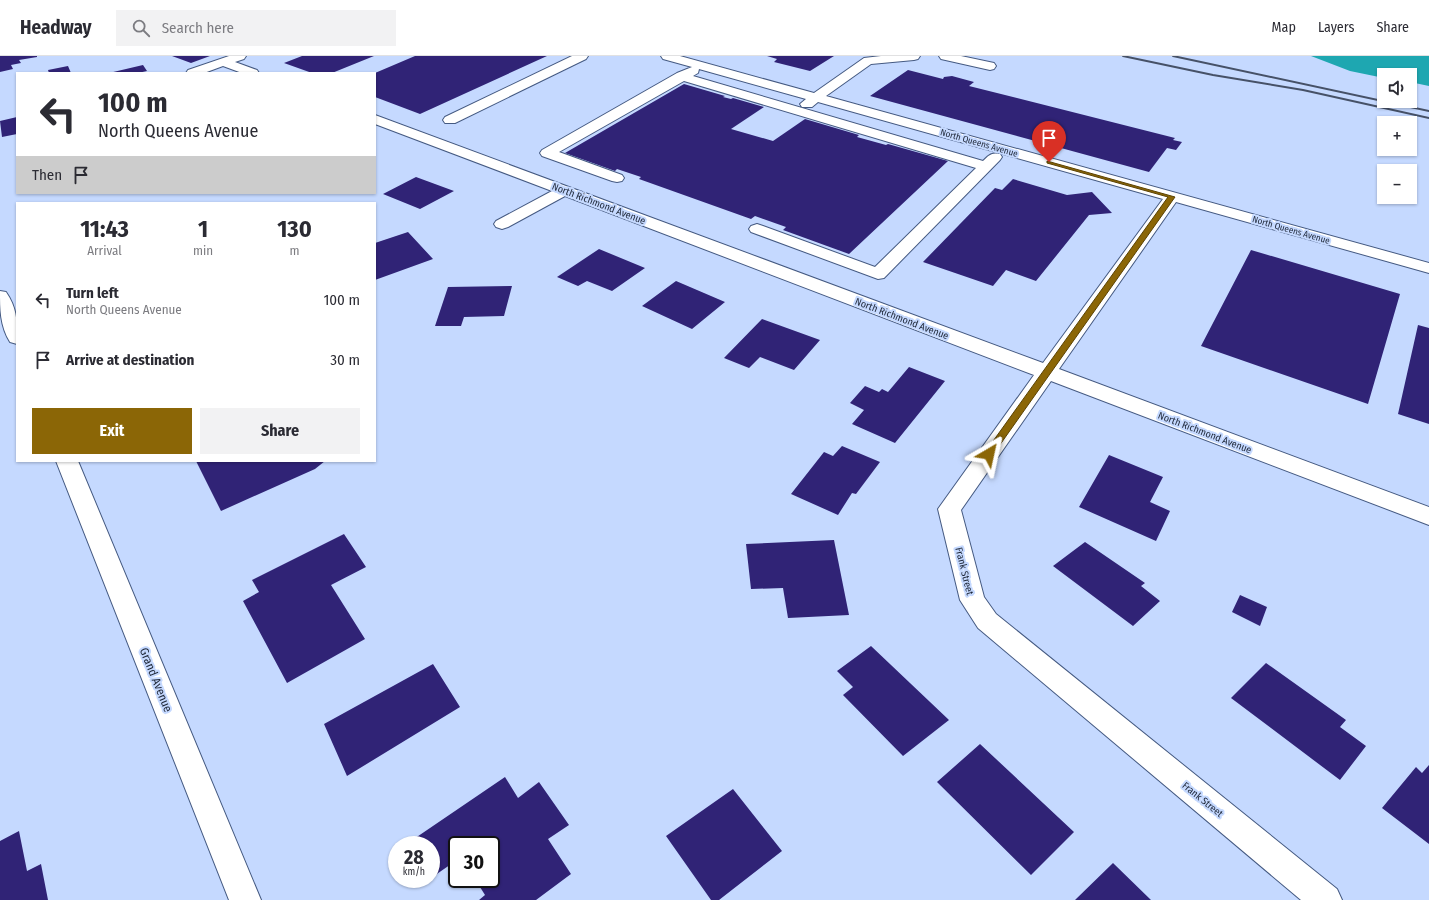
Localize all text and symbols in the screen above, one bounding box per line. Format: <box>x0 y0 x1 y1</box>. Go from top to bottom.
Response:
search box <box>116 10 396 46</box>
text: Headway <box>20 16 92 39</box>
icon: search <box>130 17 152 39</box>
text: Search here <box>162 19 234 37</box>
text: Map <box>1272 19 1296 36</box>
text: Layers <box>1318 19 1354 36</box>
text: Share <box>1376 19 1409 36</box>
map controls <box>1377 68 1417 204</box>
button: sound <box>1377 68 1417 108</box>
text: 100 m <box>98 86 168 119</box>
icon: left <box>32 88 84 140</box>
button: + <box>1377 116 1417 156</box>
text: North Queens Avenue <box>98 120 258 142</box>
pin <box>1032 121 1066 162</box>
street label: North Queens Avenue <box>939 127 1019 159</box>
icon: arrive <box>1038 127 1060 149</box>
icon: arrive <box>70 164 92 186</box>
button: − <box>1377 164 1417 204</box>
text: Then <box>32 166 62 184</box>
street label: North Richmond Avenue <box>550 181 647 227</box>
street label: North Queens Avenue <box>1251 214 1331 246</box>
text: 11:43 <box>80 215 129 243</box>
text: 1 <box>198 215 208 243</box>
text: 130 <box>277 215 312 243</box>
text: Arrival <box>87 243 122 258</box>
text: min <box>193 243 213 258</box>
text: m <box>290 243 300 258</box>
text: Turn left <box>66 284 119 302</box>
icon: left <box>32 289 54 311</box>
text: 100 m <box>323 291 360 309</box>
street label: North Richmond Avenue <box>853 296 950 342</box>
text: North Queens Avenue <box>66 302 182 317</box>
icon: arrive <box>32 349 54 371</box>
text: Arrive at destination <box>66 351 194 369</box>
text: 30 m <box>330 351 360 369</box>
button: Exit <box>32 408 192 454</box>
button: Share <box>200 408 360 454</box>
street label: North Richmond Avenue <box>1156 410 1253 456</box>
position arrow <box>968 433 1010 475</box>
street label: Frank Street <box>952 546 976 597</box>
street label: Grand Avenue <box>137 646 175 714</box>
street label: Frank Street <box>1180 780 1226 820</box>
speed limit sign: 30 <box>448 836 500 888</box>
text: 28 <box>404 845 424 869</box>
text: km/h <box>403 866 425 878</box>

